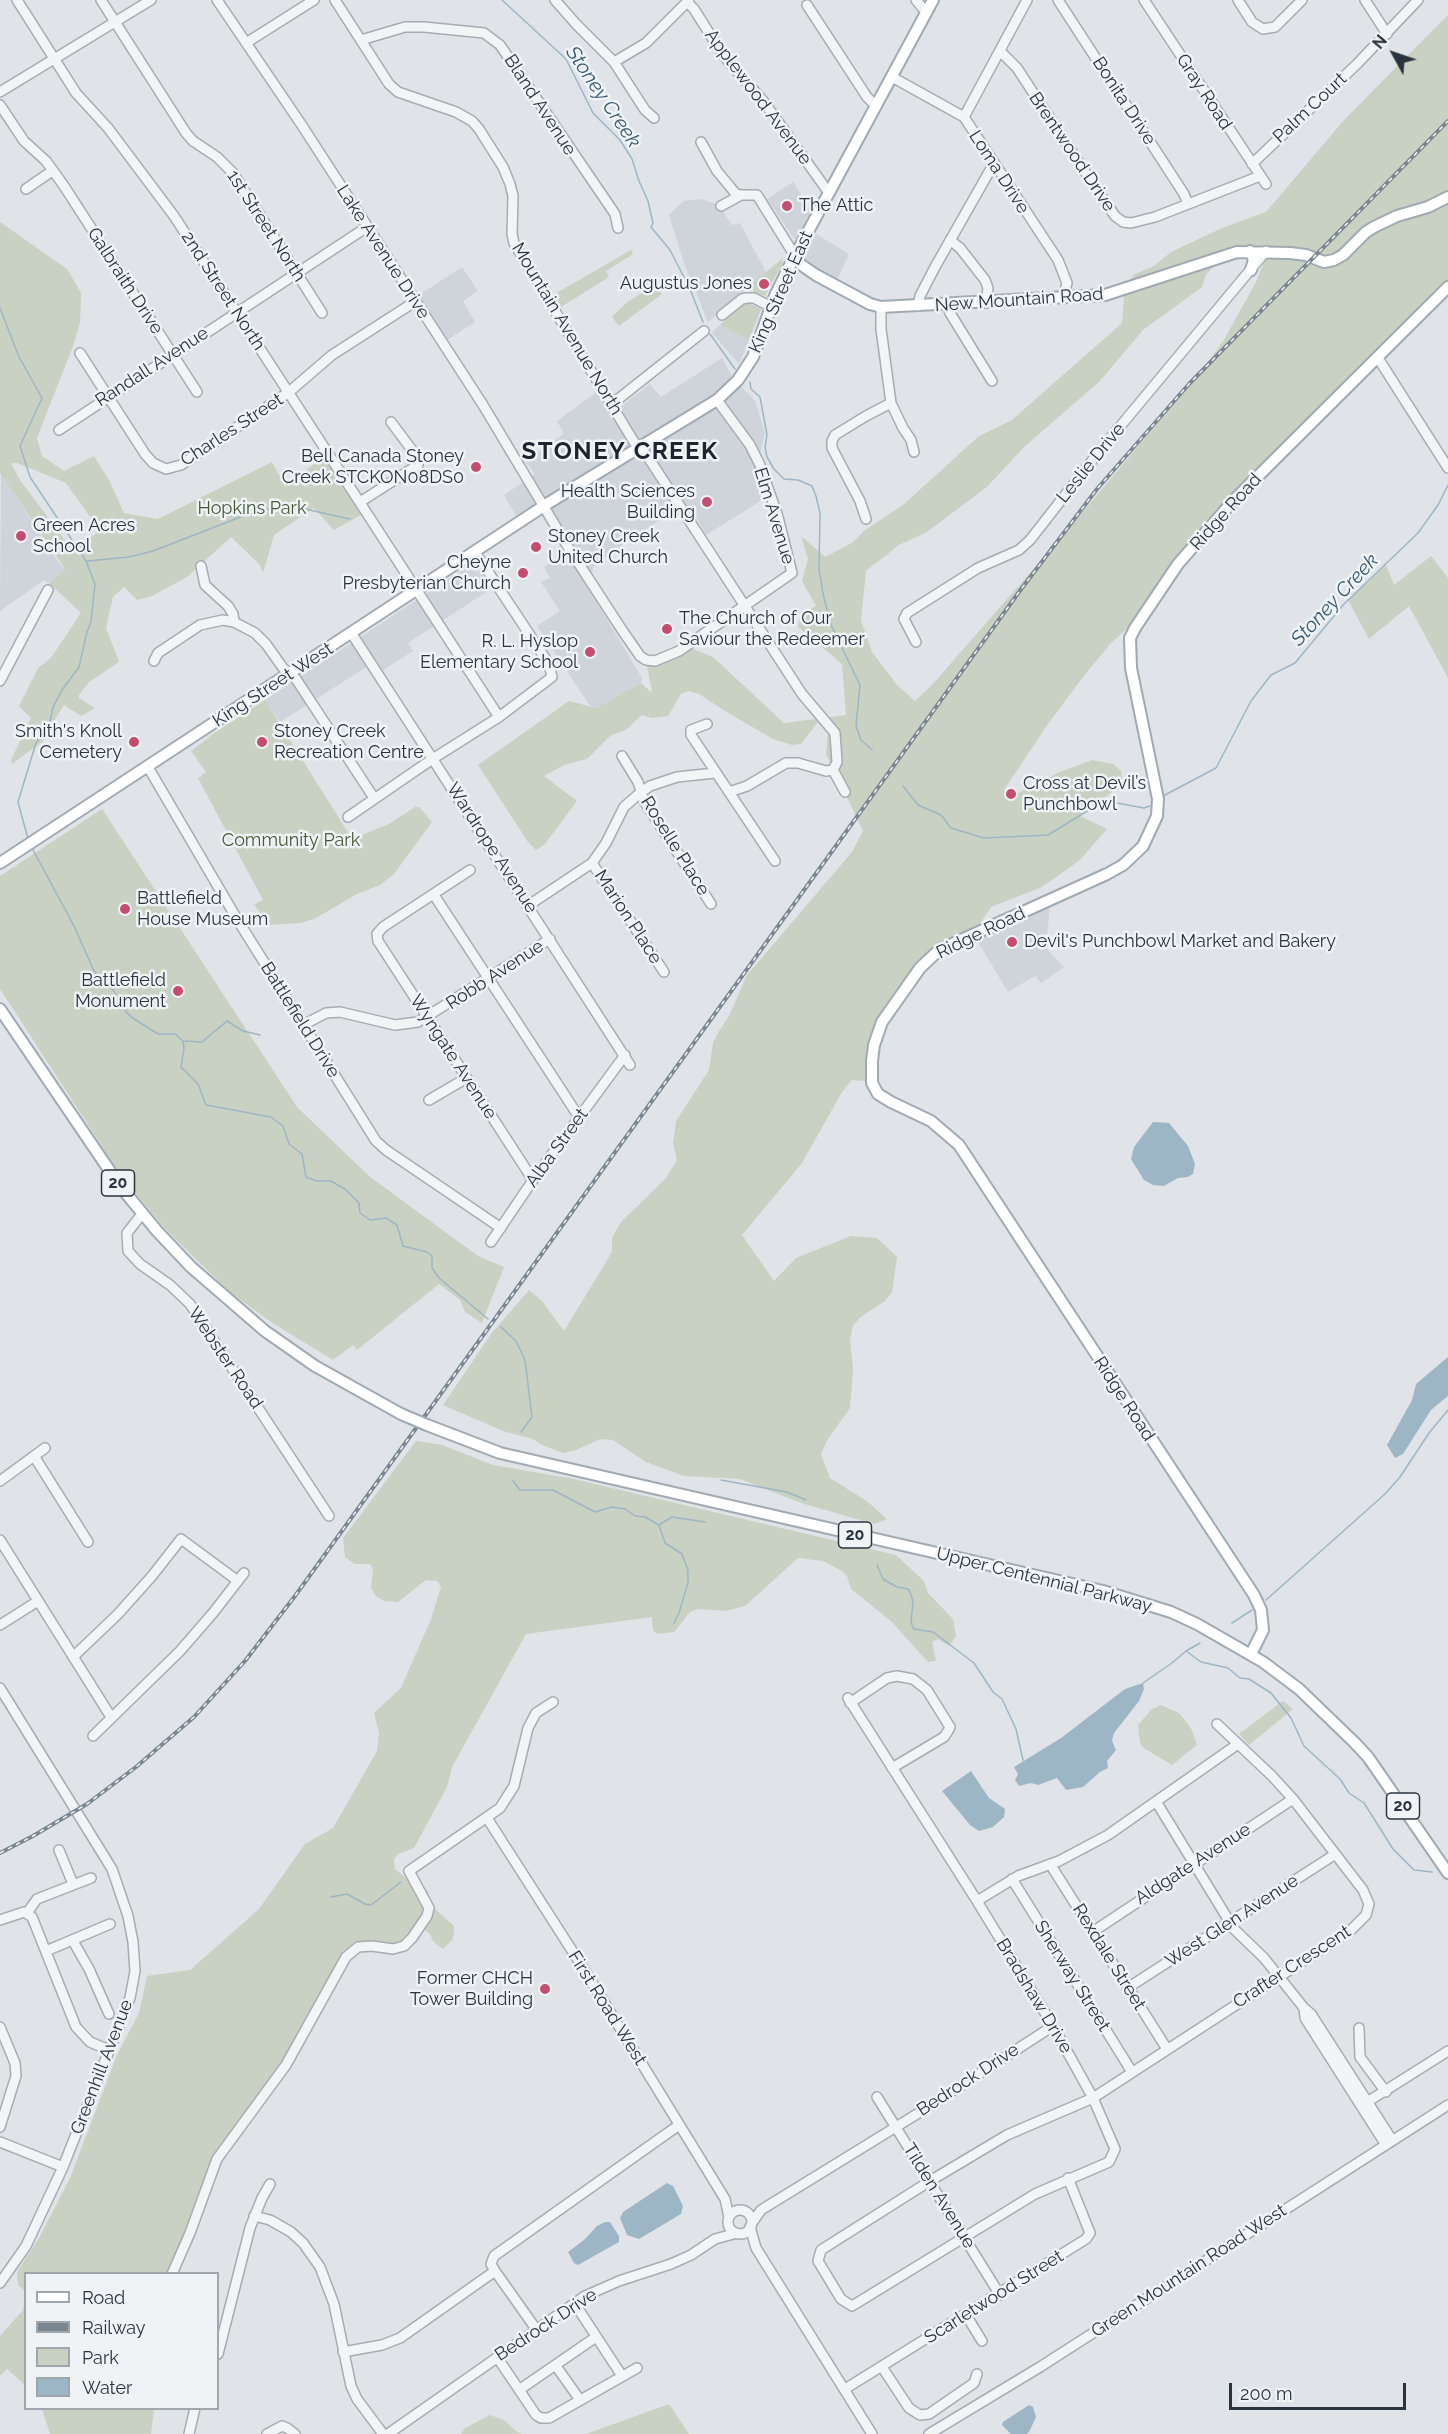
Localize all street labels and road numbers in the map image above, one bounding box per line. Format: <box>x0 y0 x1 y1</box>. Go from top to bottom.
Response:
street label: Applewood Avenue <box>700 25 816 169</box>
street label: Bland Avenue <box>499 50 581 160</box>
street label: Gray Road <box>1171 50 1237 134</box>
street label: Bonita Drive <box>1088 53 1160 149</box>
street label: Palm Court <box>1269 68 1351 148</box>
street label: Brentwood Drive <box>1024 88 1120 216</box>
street label: Loma Drive <box>964 126 1034 218</box>
street label: 1st Street North <box>222 166 310 286</box>
street label: Lake Avenue Drive <box>332 181 434 323</box>
street label: Galbraith Drive <box>83 224 167 338</box>
street label: 2nd Street North <box>177 227 269 355</box>
street label: King Street East <box>744 227 818 357</box>
street label: Mountain Avenue North <box>507 239 627 419</box>
street label: New Mountain Road <box>934 283 1104 317</box>
street label: Randall Avenue <box>91 322 213 412</box>
street label: Charles Street <box>177 389 287 471</box>
street label: Leslie Drive <box>1052 419 1130 507</box>
street label: Elm Avenue <box>749 465 799 567</box>
street label: Ridge Road <box>1186 469 1266 555</box>
street label: King Street West <box>209 638 337 732</box>
street label: Wardrope Avenue <box>442 779 542 917</box>
street label: Roselle Place <box>636 793 714 899</box>
street label: Marion Place <box>590 866 666 968</box>
street label: Ridge Road <box>933 902 1029 964</box>
street label: Robb Avenue <box>442 935 548 1015</box>
street label: Battlefield Drive <box>256 958 344 1082</box>
street label: Wyngate Avenue <box>405 991 501 1123</box>
street label: Alba Street <box>521 1104 593 1192</box>
road number: 20 <box>102 1170 134 1196</box>
street label: Webster Road <box>183 1303 267 1413</box>
street label: Ridge Road <box>1089 1353 1159 1445</box>
road number: 20 <box>838 1522 872 1548</box>
street label: Upper Centennial Parkway <box>934 1543 1154 1617</box>
road number: 20 <box>1386 1793 1420 1819</box>
street label: Aldgate Avenue <box>1131 1819 1255 1909</box>
street label: West Glen Avenue <box>1161 1870 1303 1972</box>
street label: Rexdale Street <box>1068 1900 1150 2014</box>
street label: Sherway Street <box>1029 1917 1115 2035</box>
street label: Crafter Crescent <box>1229 1921 1355 2013</box>
street label: Bradshaw Drive <box>991 1935 1077 2057</box>
street label: First Road West <box>563 1947 651 2069</box>
street label: Greenhill Avenue <box>66 1997 138 2137</box>
street label: Bedrock Drive <box>913 2039 1023 2121</box>
street label: Tilden Avenue <box>898 2139 980 2253</box>
street label: Green Mountain Road West <box>1087 2200 1291 2342</box>
street label: Scarletwood Street <box>921 2246 1067 2348</box>
street label: Bedrock Drive <box>491 2284 601 2366</box>

